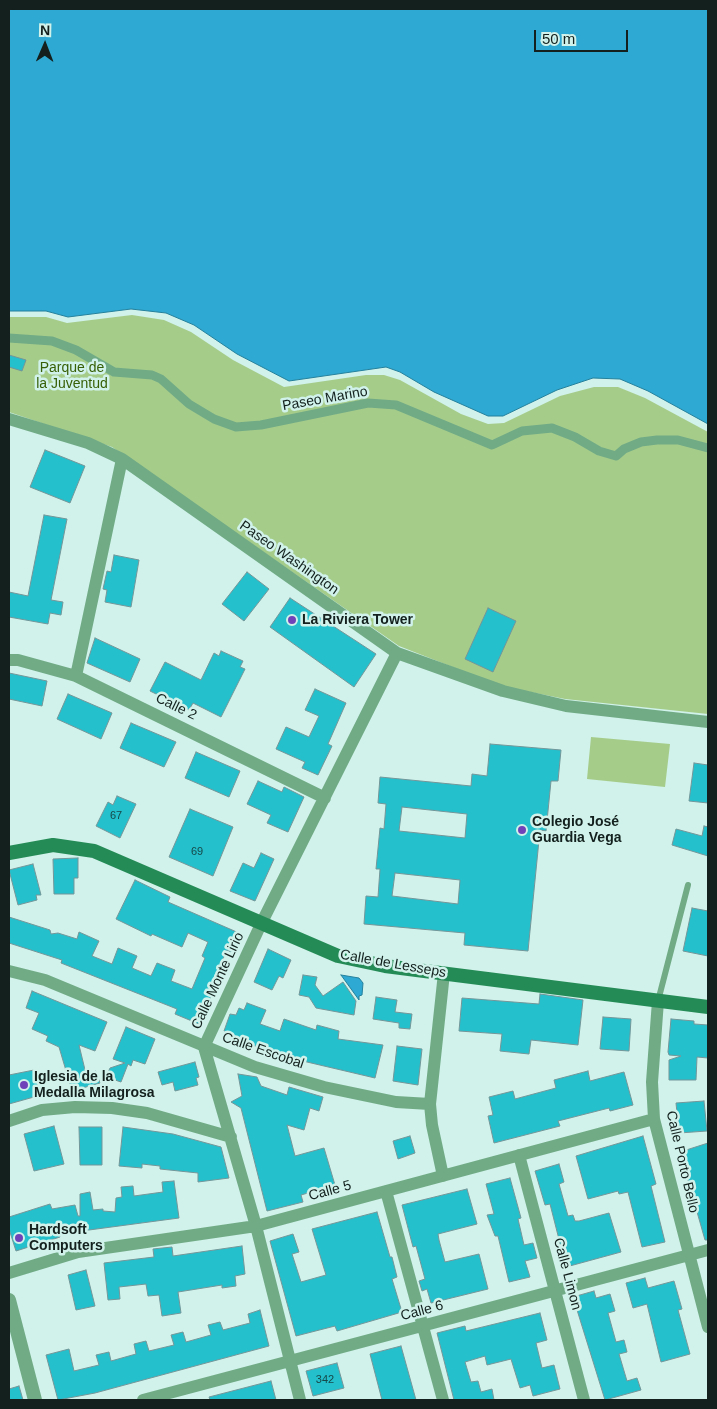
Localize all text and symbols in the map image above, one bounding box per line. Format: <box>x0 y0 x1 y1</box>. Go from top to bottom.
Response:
north arrow <box>20 20 70 70</box>
scale bar <box>537 20 631 52</box>
text: N <box>40 22 50 38</box>
text: 50 m <box>542 30 575 47</box>
park label: Parque de la Juventud <box>36 360 108 392</box>
street label: Paseo Marino <box>281 383 369 415</box>
street label: Paseo Washington <box>236 518 342 598</box>
place label: La Riviera Tower <box>302 612 413 628</box>
marker: La Riviera Tower <box>286 614 298 626</box>
street label: Calle 2 <box>153 690 199 724</box>
house number: 67 <box>110 809 122 823</box>
place label: Colegio José Guardia Vega <box>532 814 621 846</box>
marker: Colegio José Guardia Vega <box>516 824 528 836</box>
house number: 69 <box>191 845 203 859</box>
street label: Calle Monte Lirio <box>188 930 248 1032</box>
street label: Calle de Lesseps <box>339 946 447 982</box>
street label: Calle Escobal <box>220 1029 306 1073</box>
place label: Iglesia de la Medalla Milagrosa <box>34 1069 155 1102</box>
marker: Iglesia de la Medalla Milagrosa <box>18 1079 30 1091</box>
street label: Calle Porto Bello <box>662 1109 702 1215</box>
street label: Calle 5 <box>307 1177 353 1205</box>
place label: Hardsoft Computers <box>29 1222 103 1254</box>
marker: Hardsoft Computers <box>13 1232 25 1244</box>
street label: Calle Limon <box>549 1236 585 1312</box>
street label: Calle 6 <box>399 1297 445 1325</box>
house number: 342 <box>316 1373 334 1387</box>

